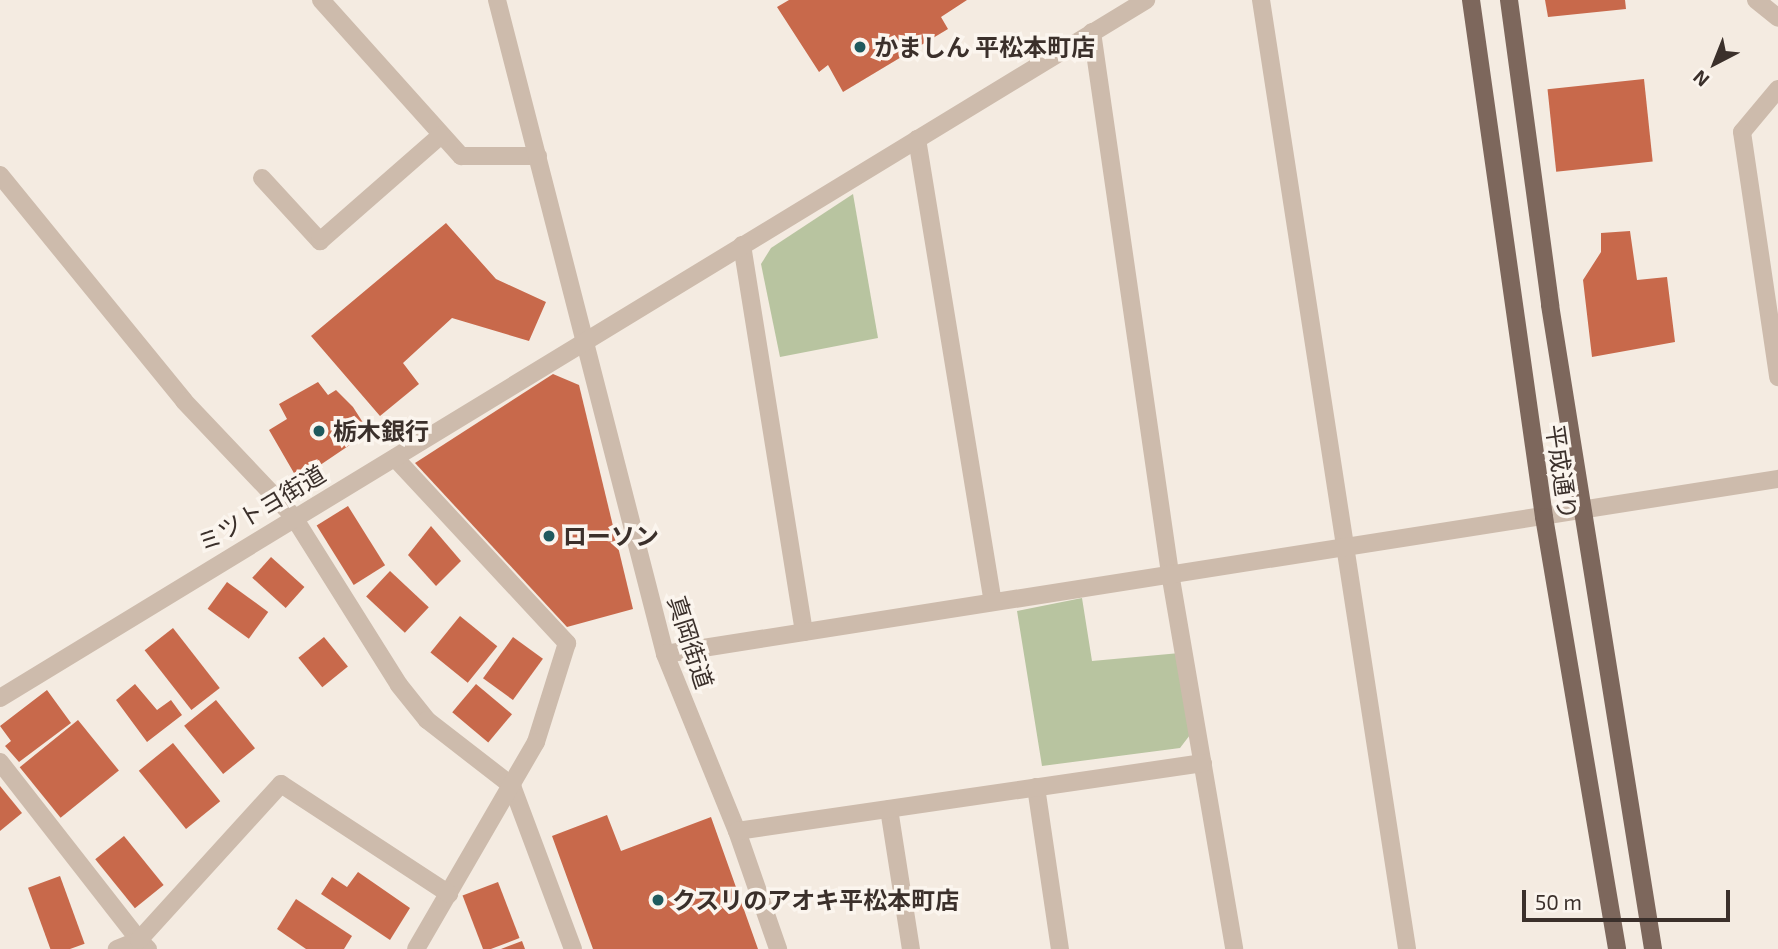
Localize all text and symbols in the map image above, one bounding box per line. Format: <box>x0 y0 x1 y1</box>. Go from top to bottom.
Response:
north arrow <box>1680 28 1750 98</box>
place label: かましん 平松本町店 <box>874 33 1095 61</box>
marker: かましん 平松本町店 <box>852 39 868 55</box>
text: N <box>1688 66 1713 92</box>
place label: 栃木銀行 <box>333 417 429 445</box>
street label: 平成通り <box>1541 422 1583 522</box>
marker: 栃木銀行 <box>311 423 327 439</box>
street label: ミツトヨ街道 <box>192 459 330 557</box>
place label: ローソン <box>563 522 659 550</box>
marker: ローソン <box>541 528 557 544</box>
street label: 真岡街道 <box>662 592 720 692</box>
scale bar <box>1526 876 1734 920</box>
place label: クスリのアオキ平松本町店 <box>672 886 960 914</box>
text: 50 m <box>1535 889 1582 914</box>
marker: クスリのアオキ平松本町店 <box>650 892 666 908</box>

